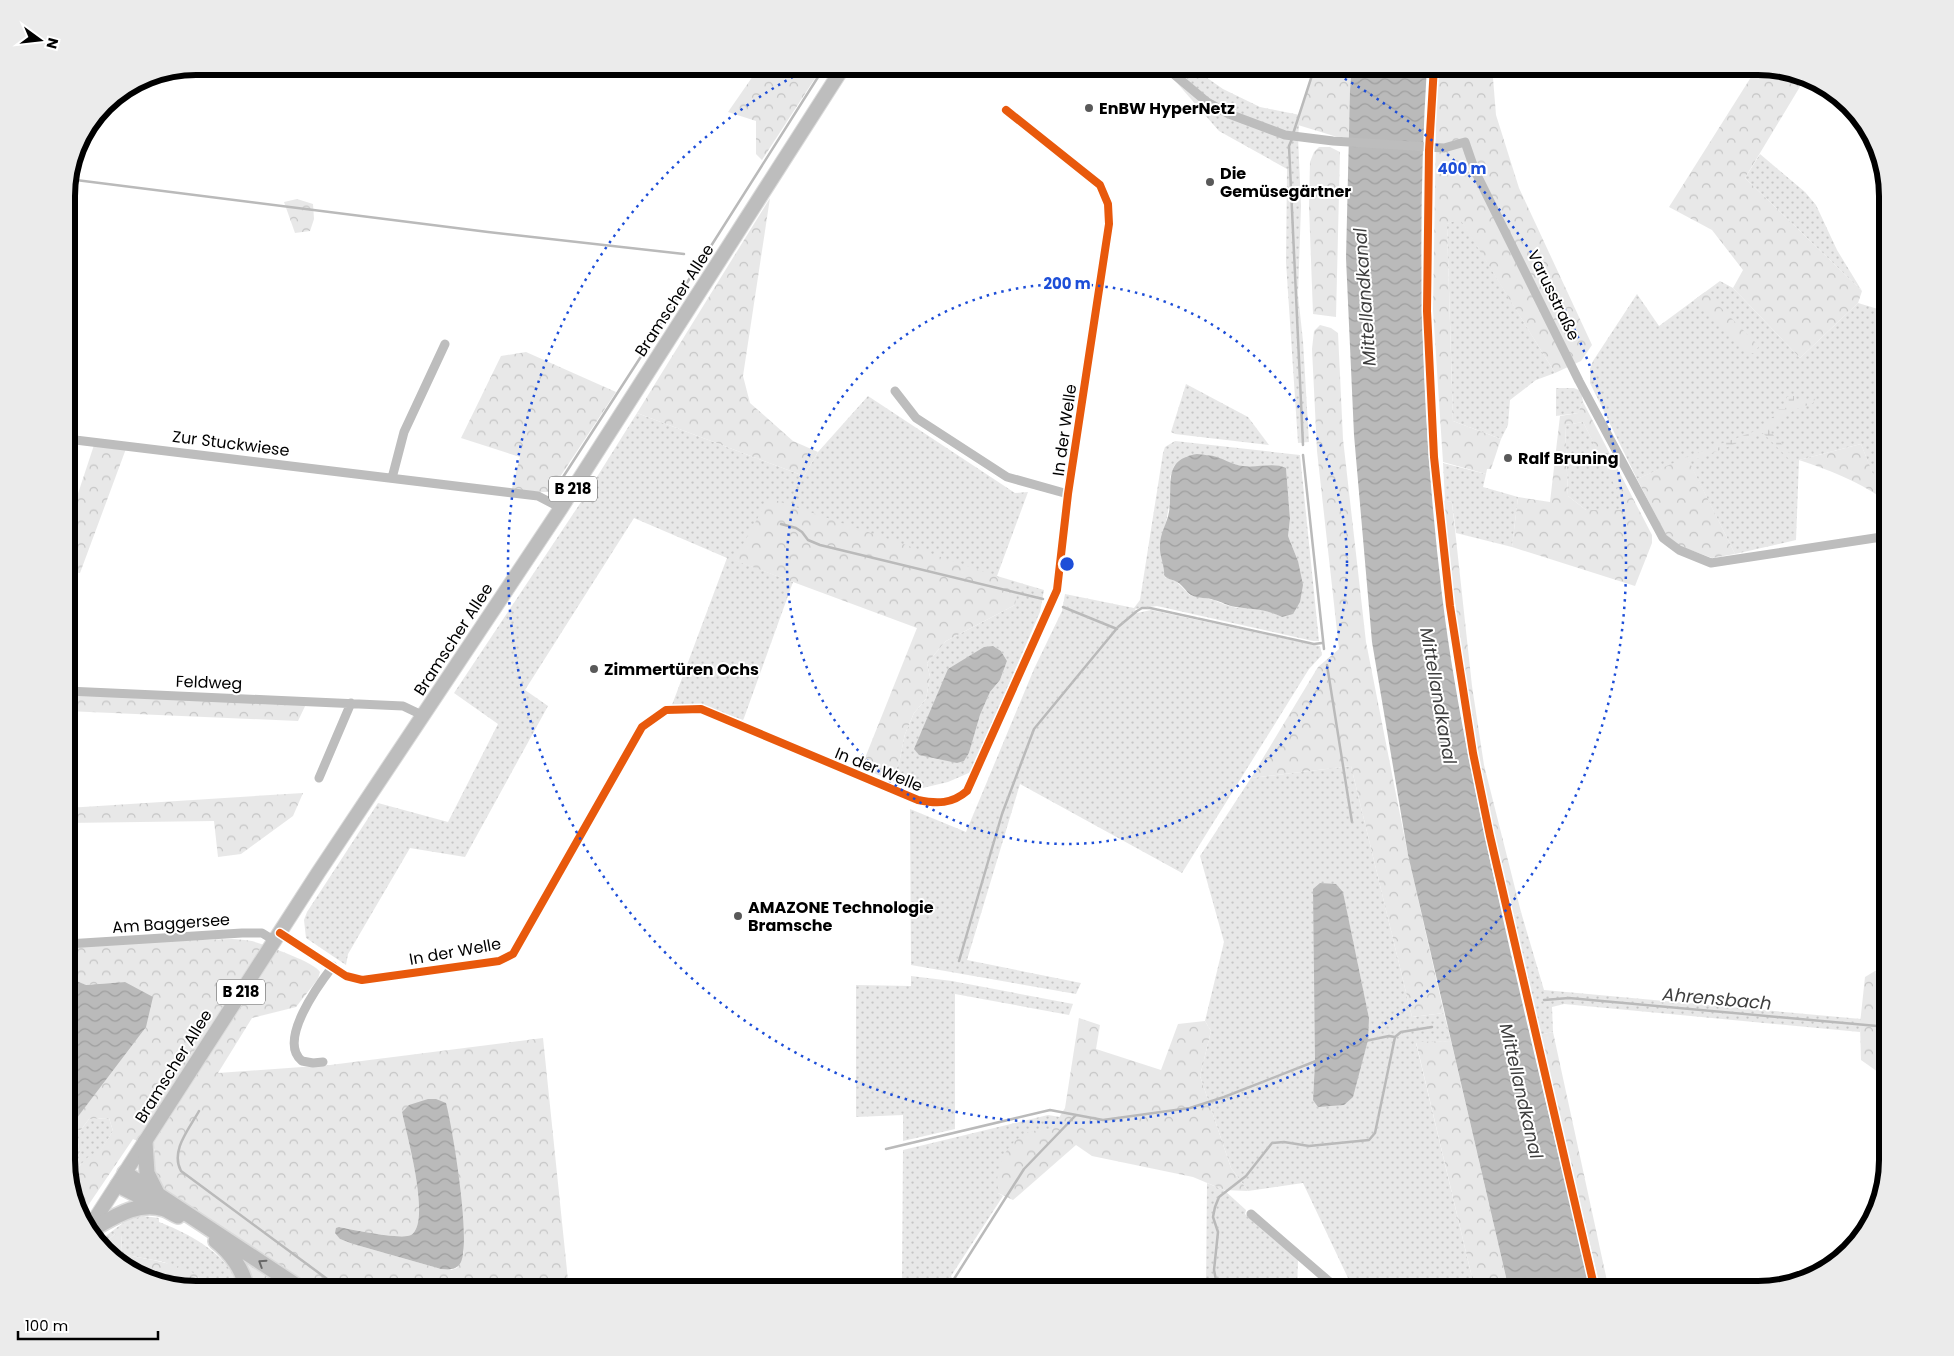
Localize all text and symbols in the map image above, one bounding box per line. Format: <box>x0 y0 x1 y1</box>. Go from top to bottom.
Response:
north arrow <box>15 15 65 65</box>
text: N <box>42 36 64 51</box>
place label: EnBW HyperNetz <box>1099 97 1235 120</box>
marker: EnBW HyperNetz <box>1083 102 1095 114</box>
text: 400 m <box>1438 158 1487 179</box>
place label: Die Gemüsegärtner <box>1220 162 1351 203</box>
marker: Die Gemüsegärtner <box>1204 176 1216 188</box>
water label: Mittellandkanal <box>1347 227 1382 367</box>
street label: Bramscher Allee <box>629 239 720 361</box>
street label: Varusstraße <box>1522 246 1585 344</box>
text: 200 m <box>1043 273 1091 294</box>
street label: In der Welle <box>1047 382 1082 478</box>
street label: Zur Stuckwiese <box>171 425 291 462</box>
place label: Ralf Bruning <box>1518 447 1619 470</box>
marker: Ralf Bruning <box>1502 452 1514 464</box>
road number: B 218 <box>549 476 597 502</box>
centre of rings <box>1058 555 1076 573</box>
street label: Bramscher Allee <box>408 578 499 700</box>
water label: Mittellandkanal <box>1414 626 1463 767</box>
place label: Zimmertüren Ochs <box>604 658 759 681</box>
marker: Zimmertüren Ochs <box>588 663 600 675</box>
street label: Feldweg <box>175 670 243 695</box>
street label: In der Welle <box>831 741 926 798</box>
place label: AMAZONE Technologie Bramsche <box>748 896 934 937</box>
street label: Am Baggersee <box>111 908 231 939</box>
marker: AMAZONE Technologie Bramsche <box>732 910 744 922</box>
street label: In der Welle <box>407 932 503 971</box>
road number: B 218 <box>217 980 265 1004</box>
water label: Ahrensbach <box>1661 981 1773 1016</box>
street label: Bramscher Allee <box>129 1005 218 1128</box>
water label: Mittellandkanal <box>1494 1021 1549 1162</box>
one-way arrow <box>258 1260 267 1270</box>
scale bar <box>18 1308 158 1340</box>
text: 100 m <box>25 1315 68 1336</box>

